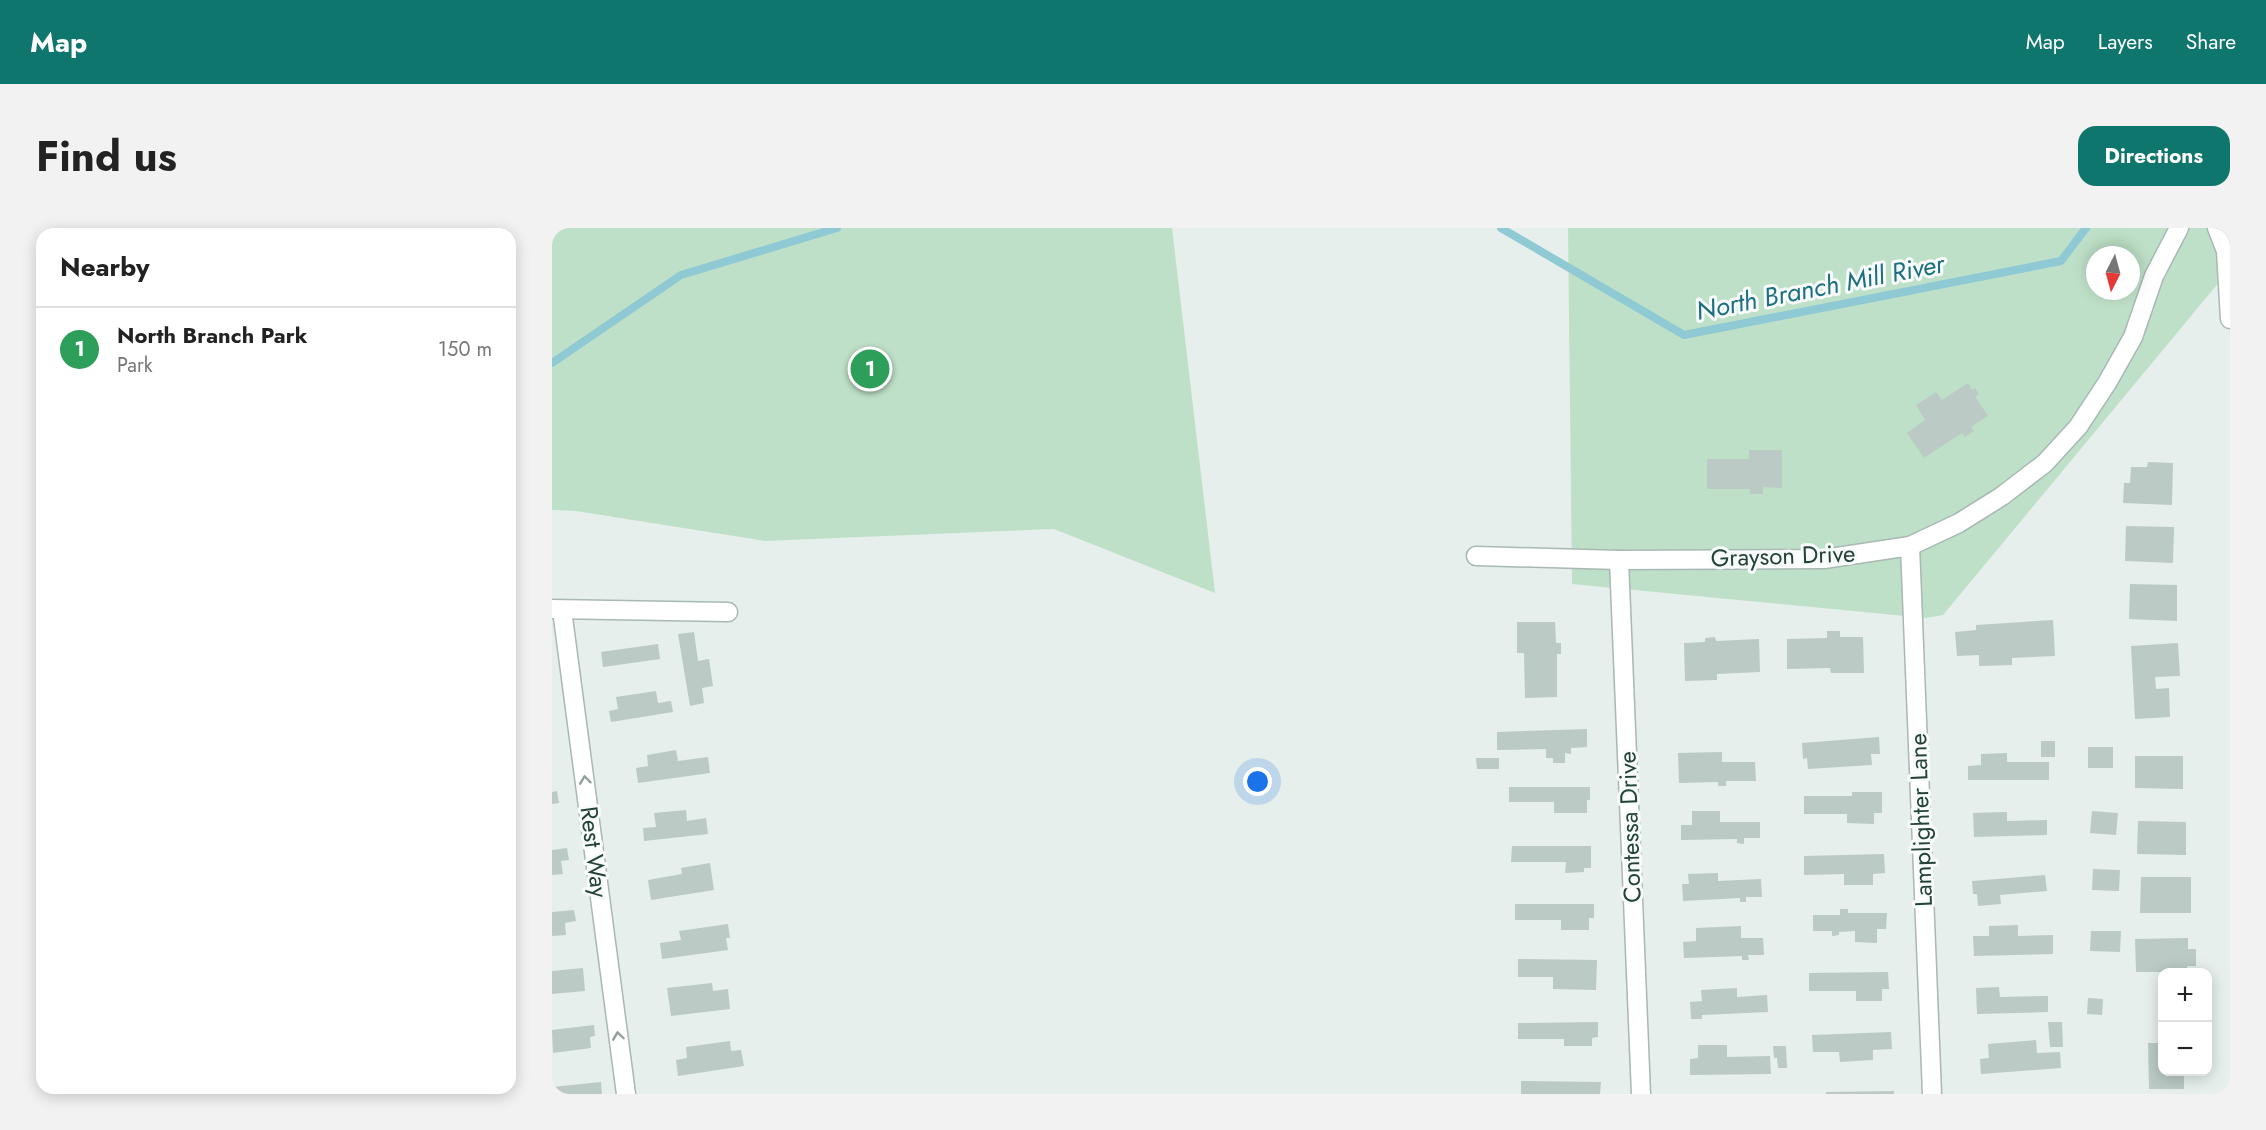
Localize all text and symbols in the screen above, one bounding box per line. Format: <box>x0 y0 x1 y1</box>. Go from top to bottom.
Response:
text: Map <box>30 22 87 63</box>
text: Map <box>2026 27 2065 57</box>
text: Layers <box>2098 27 2153 57</box>
text: Share <box>2186 27 2236 57</box>
text: Find us <box>36 126 177 187</box>
button: Directions <box>2078 126 2230 186</box>
water label: North Branch Mill River <box>1693 244 1949 330</box>
north arrow <box>2086 246 2140 300</box>
text: Nearby <box>60 248 149 286</box>
text: North Branch Park <box>117 319 307 351</box>
text: 1 <box>74 335 85 364</box>
text: 150 m <box>438 335 492 364</box>
pin: 1 <box>850 346 890 392</box>
text: Park <box>117 351 153 380</box>
street label: Grayson Drive <box>1710 535 1856 576</box>
street label: Lamplighter Lane <box>1900 733 1941 907</box>
street label: Contessa Drive <box>1609 751 1650 903</box>
your location <box>1243 767 1272 796</box>
one-way arrow <box>579 776 591 785</box>
street label: Rest Way <box>572 804 618 900</box>
map controls <box>2158 968 2212 1076</box>
button: + <box>2158 968 2212 1022</box>
button: − <box>2158 1022 2212 1076</box>
one-way arrow <box>613 1031 625 1041</box>

